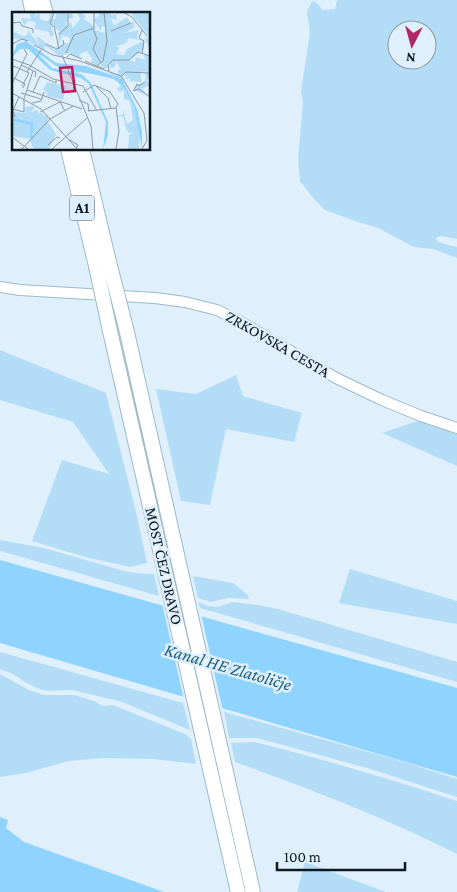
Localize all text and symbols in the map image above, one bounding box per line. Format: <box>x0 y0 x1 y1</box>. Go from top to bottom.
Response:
inset map <box>12 12 150 150</box>
north arrow <box>387 20 437 70</box>
text: N <box>405 49 416 66</box>
road number: A1 <box>70 196 94 220</box>
street label: ZRKOVSKA CESTA <box>223 307 334 381</box>
street label: MOST ČEZ DRAVO <box>142 506 186 626</box>
water label: Kanal HE Zlatoličje <box>162 639 294 696</box>
scale bar <box>277 840 404 872</box>
text: 100 m <box>284 849 321 865</box>

